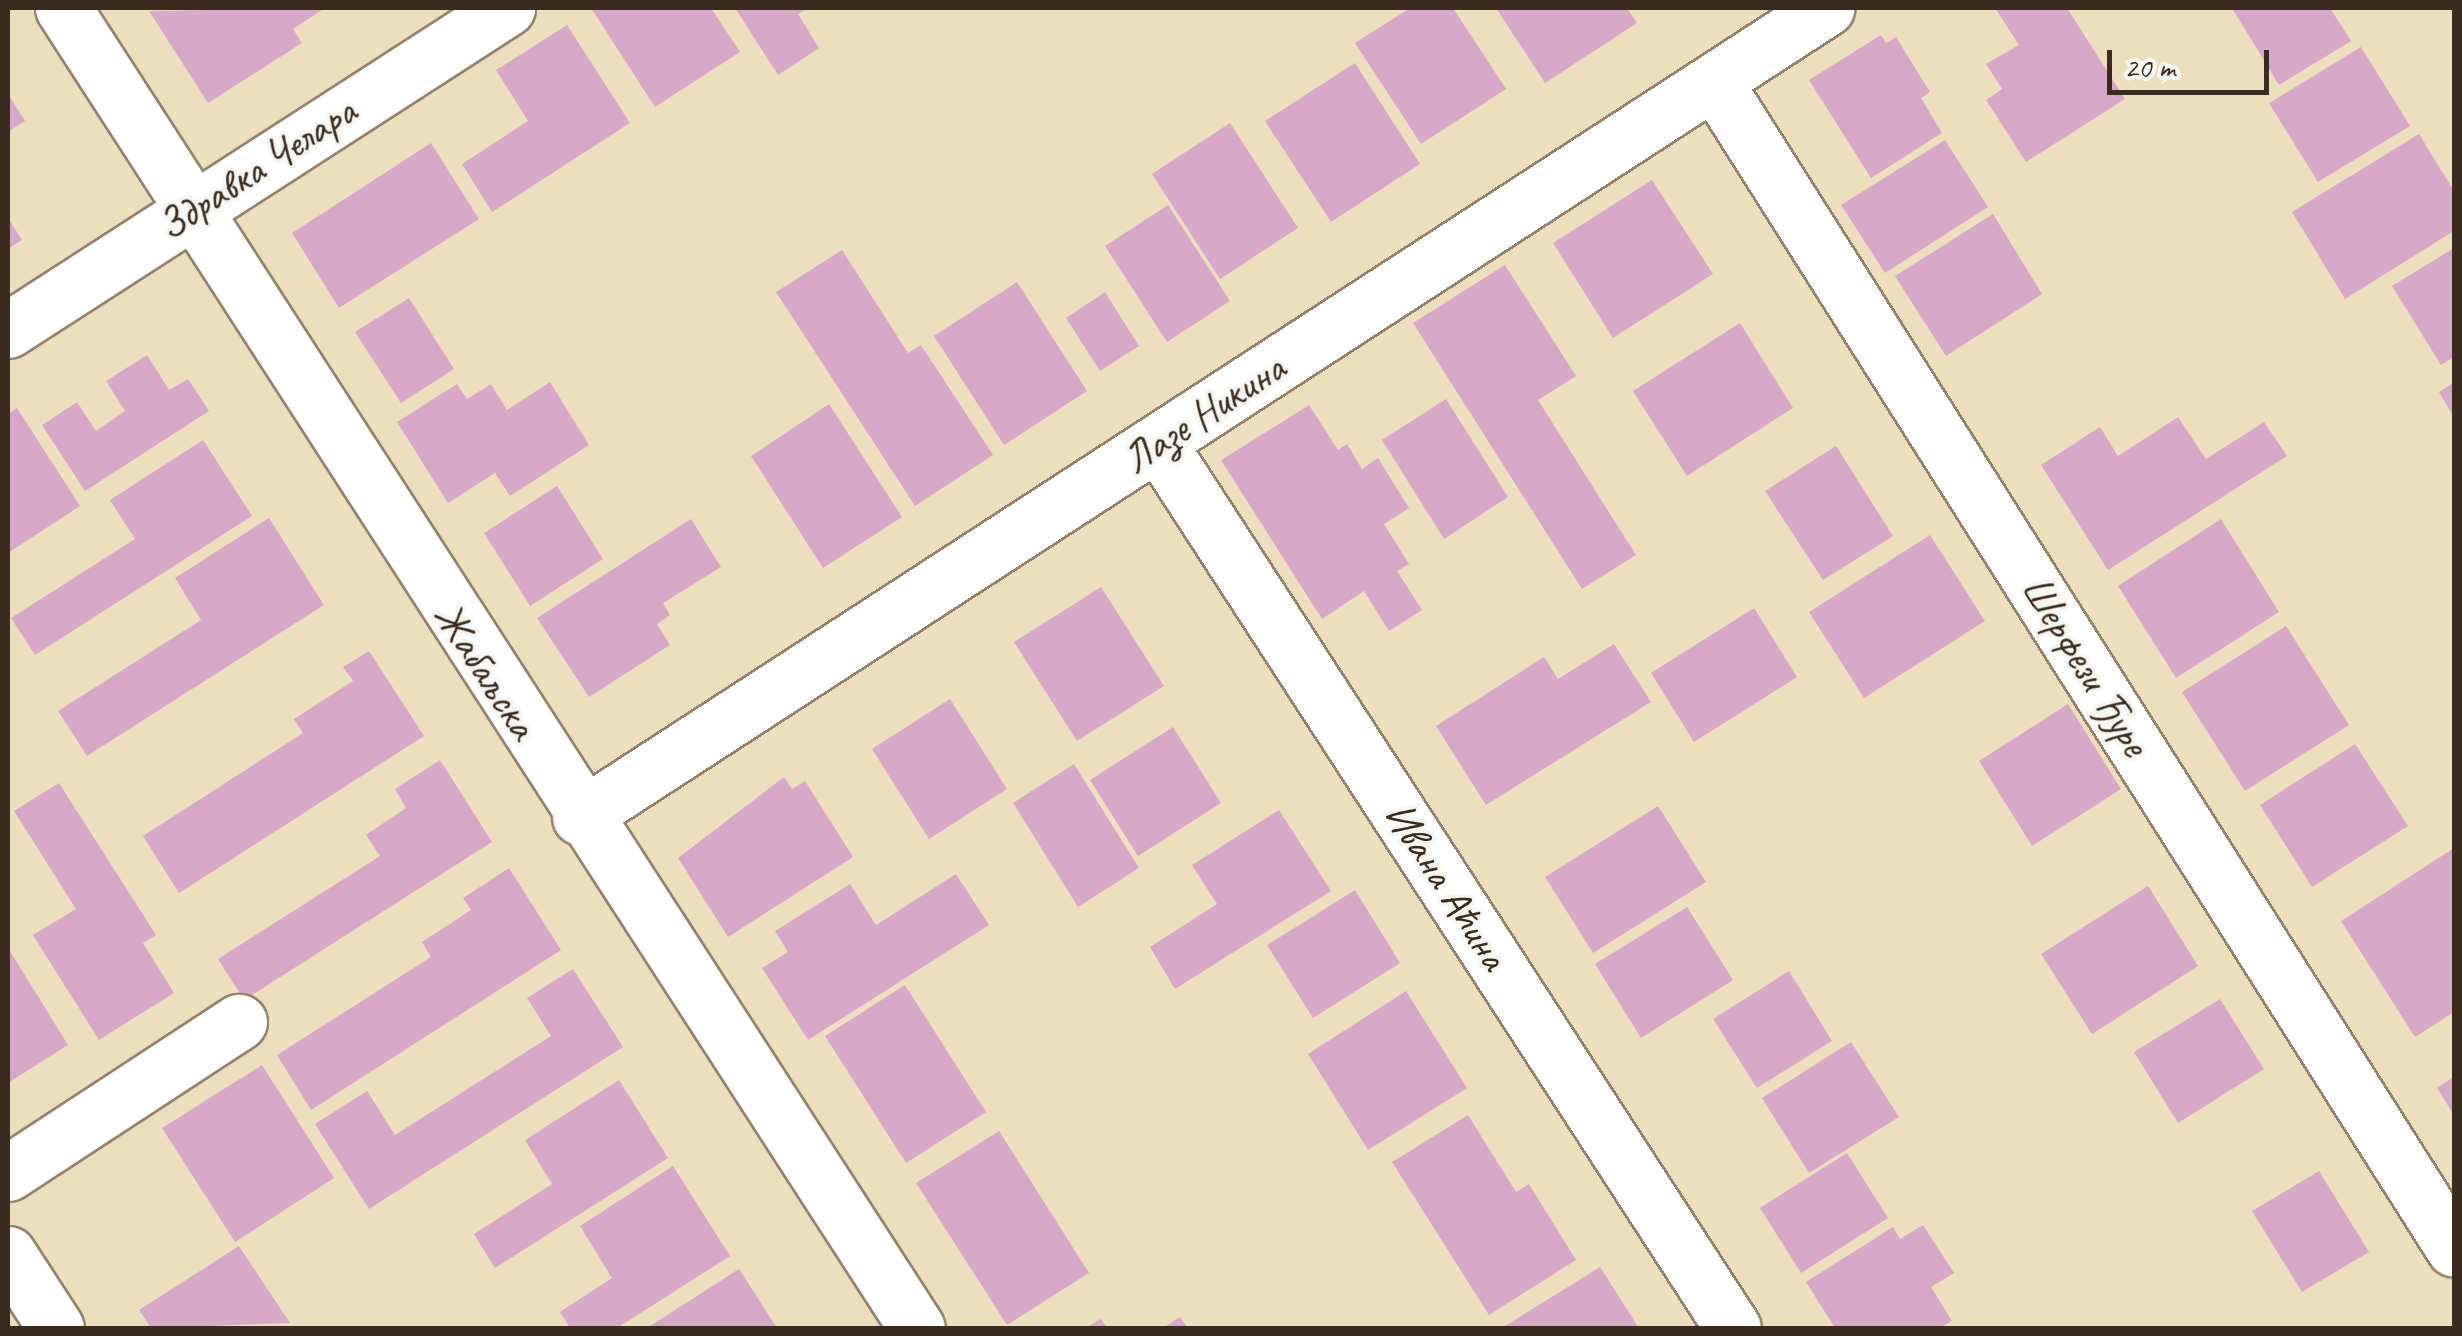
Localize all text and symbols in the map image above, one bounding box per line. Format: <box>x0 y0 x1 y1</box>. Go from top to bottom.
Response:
scale bar <box>2112 30 2274 92</box>
text: 20 m <box>2124 48 2175 86</box>
street label: Здравка Челара <box>148 86 366 252</box>
street label: Лазе Никина <box>1112 342 1296 486</box>
street label: Шерфези Ђуре <box>2010 567 2160 765</box>
street label: Жабаљска <box>422 593 548 749</box>
street label: Ивана Аћина <box>1373 793 1519 979</box>

